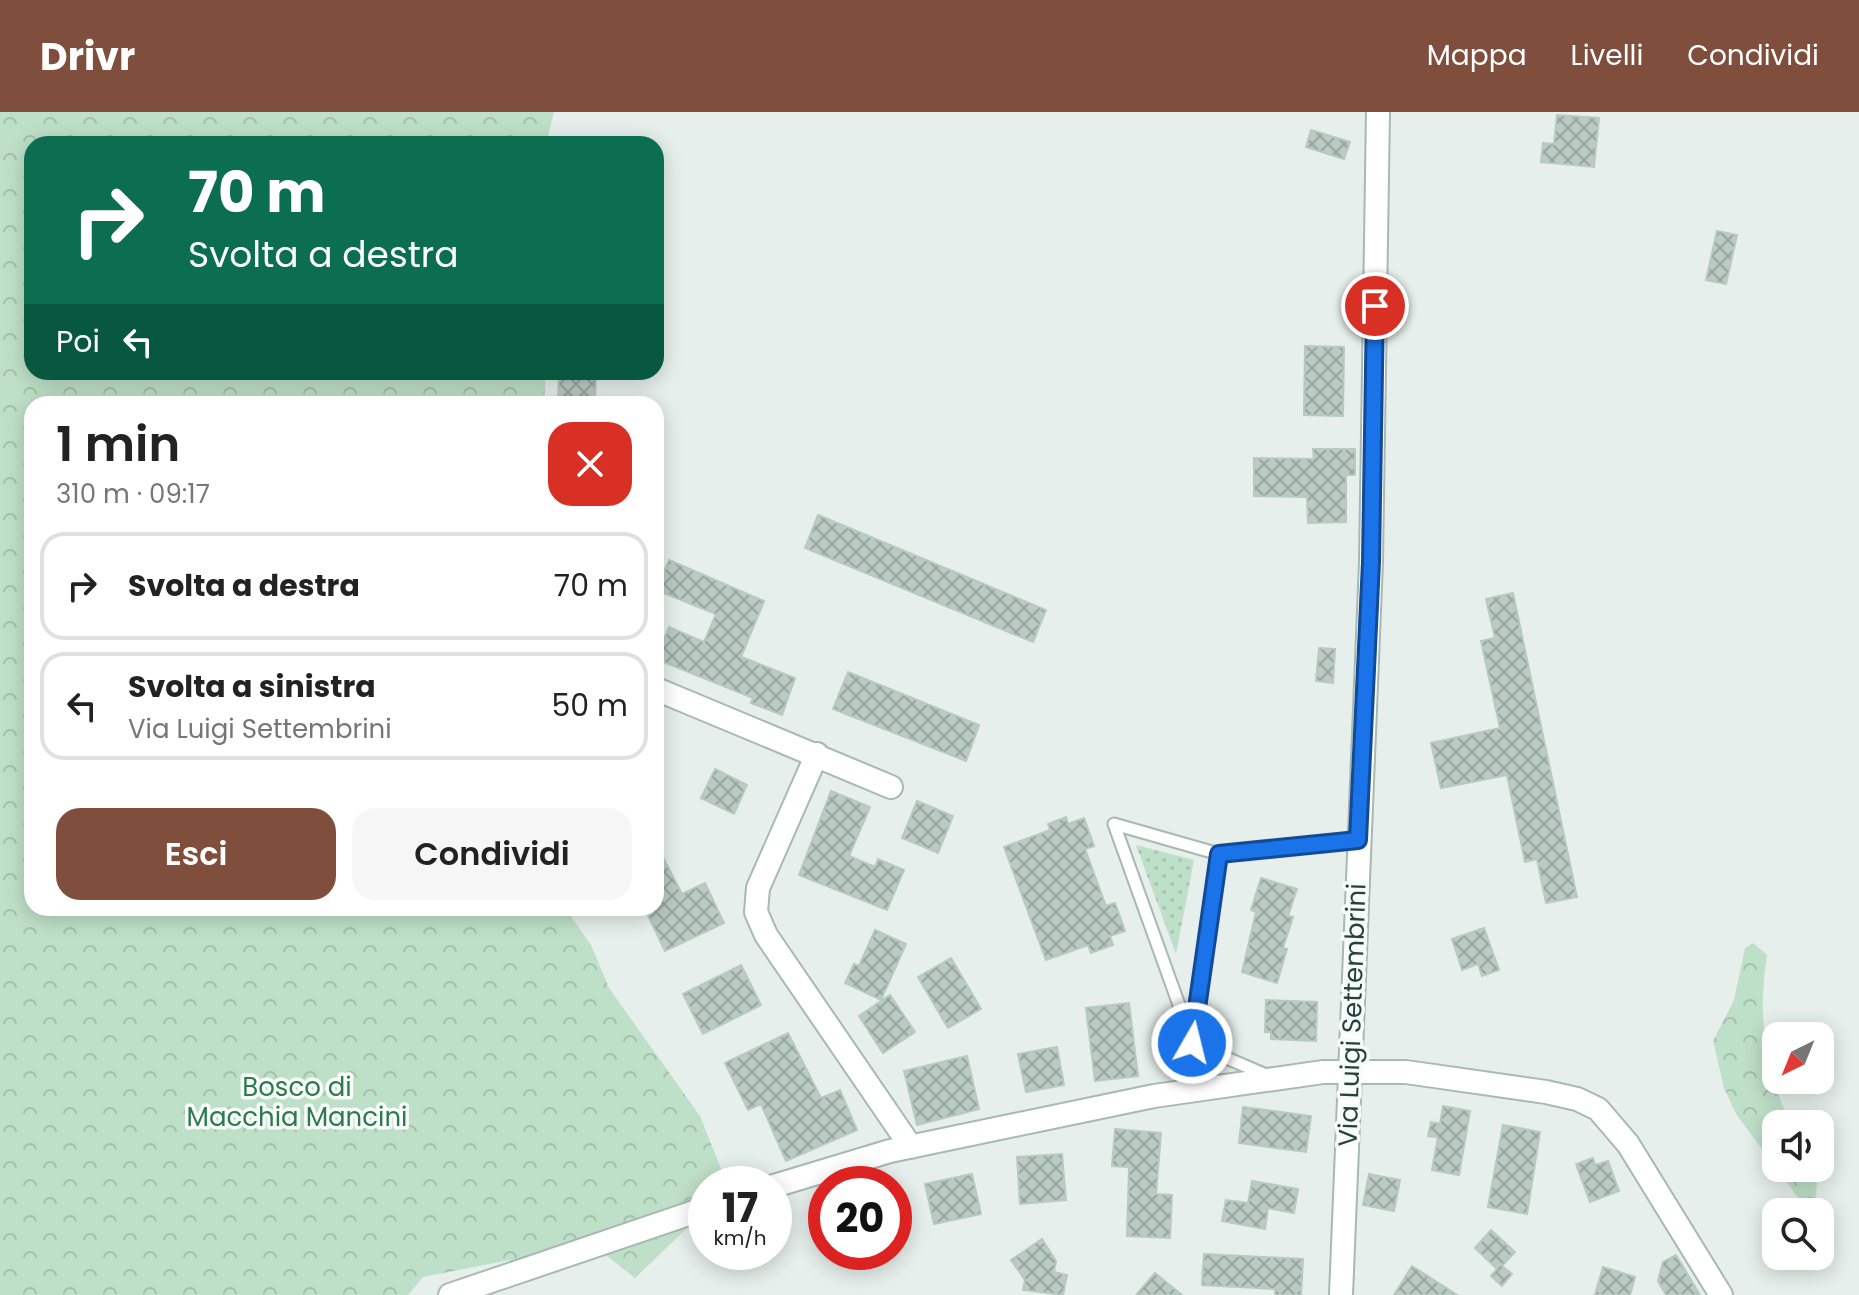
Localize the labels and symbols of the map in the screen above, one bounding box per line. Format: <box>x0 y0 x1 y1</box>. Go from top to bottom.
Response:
pin <box>1341 272 1409 340</box>
street label: Via Luigi Settembrini <box>1329 883 1375 1147</box>
position arrow <box>1150 1001 1234 1085</box>
north arrow <box>1762 1022 1834 1094</box>
park label: Bosco di Macchia Mancini <box>187 1069 407 1135</box>
speed limit sign: 20 <box>808 1166 912 1270</box>

